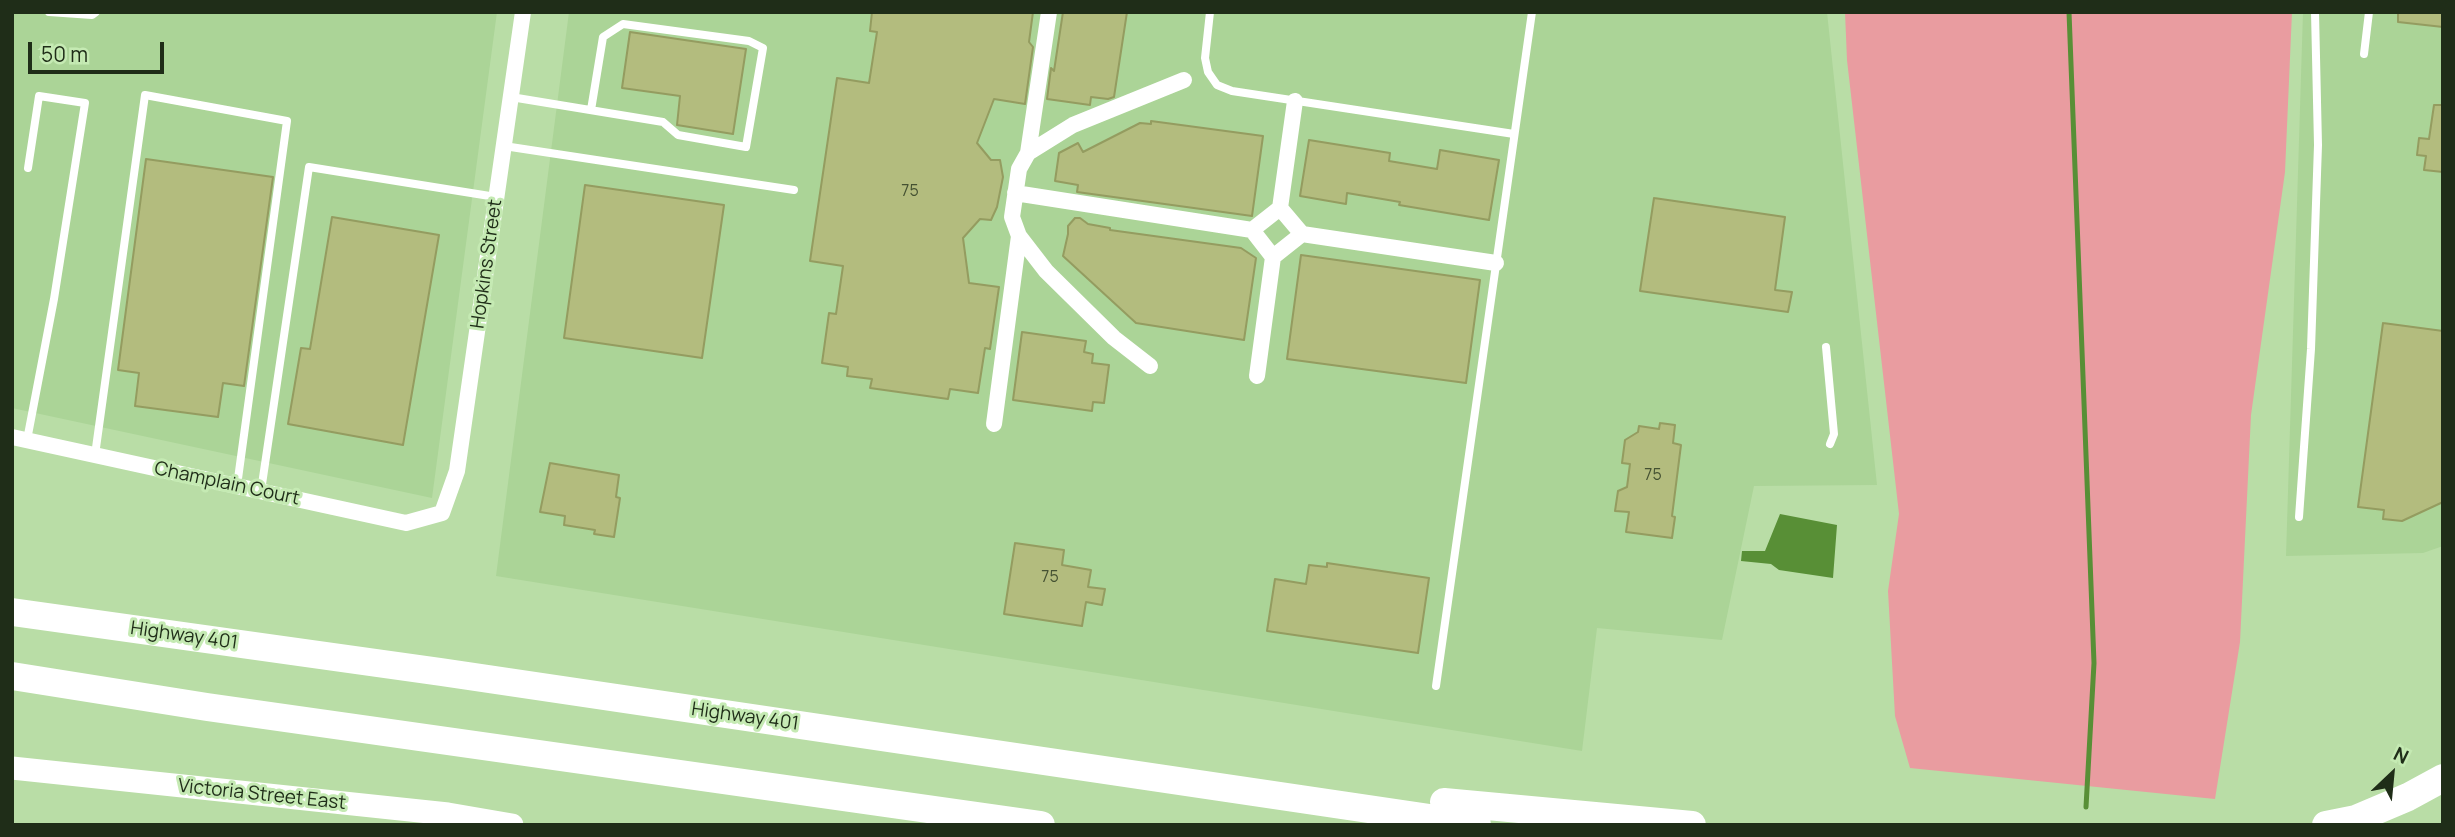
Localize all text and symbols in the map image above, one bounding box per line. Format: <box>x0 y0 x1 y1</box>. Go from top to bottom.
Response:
scale bar <box>32 28 168 72</box>
text: 50 m <box>41 40 88 68</box>
house number: 75 <box>901 182 919 202</box>
street label: Hopkins Street <box>467 198 507 330</box>
street label: Champlain Court <box>152 457 302 511</box>
house number: 75 <box>1644 466 1662 486</box>
house number: 75 <box>1041 568 1059 588</box>
street label: Highway 401 <box>129 617 239 655</box>
street label: Highway 401 <box>690 698 800 736</box>
north arrow <box>2357 739 2427 809</box>
text: N <box>2389 740 2413 770</box>
street label: Victoria Street East <box>177 775 347 815</box>

